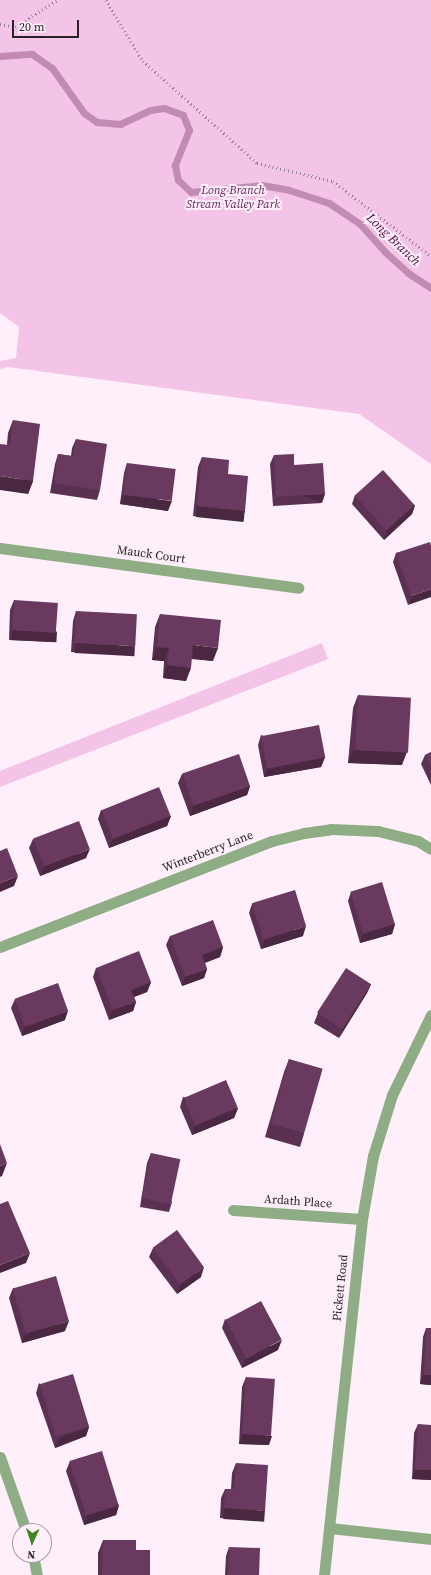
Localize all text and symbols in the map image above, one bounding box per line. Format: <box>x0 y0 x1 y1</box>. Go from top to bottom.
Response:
scale bar <box>14 12 81 38</box>
text: 20 m <box>19 19 45 35</box>
park label: Long Branch Stream Valley Park <box>186 184 280 212</box>
water label: Long Branch <box>363 210 423 270</box>
street label: Mauck Court <box>116 543 186 567</box>
street label: Winterberry Lane <box>161 828 255 876</box>
street label: Ardath Place <box>263 1192 333 1212</box>
street label: Pickett Road <box>330 1254 352 1322</box>
north arrow <box>12 1523 52 1563</box>
text: N <box>27 1547 36 1562</box>

